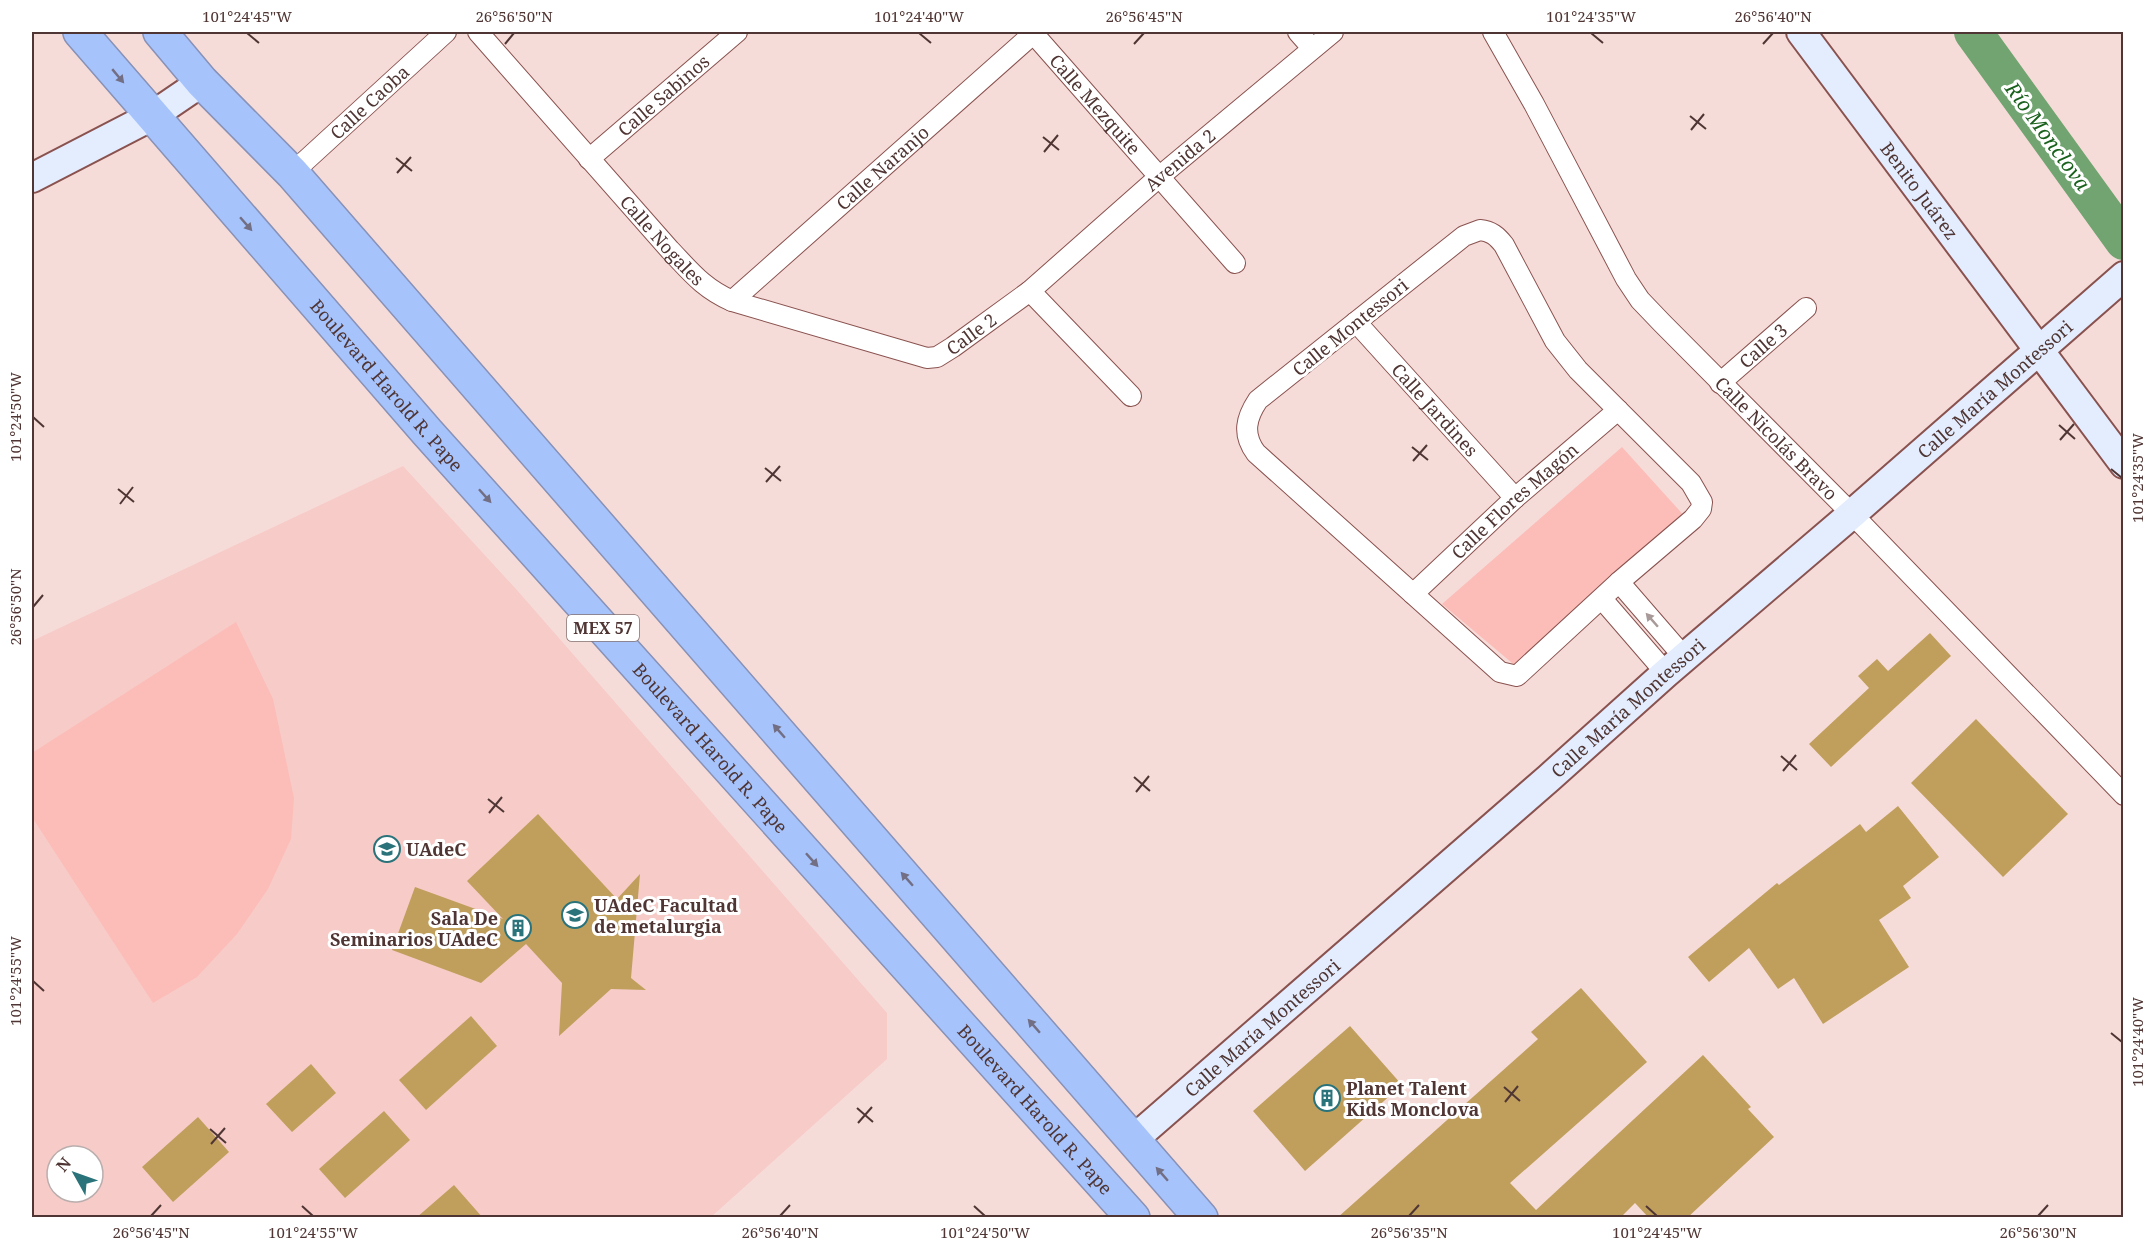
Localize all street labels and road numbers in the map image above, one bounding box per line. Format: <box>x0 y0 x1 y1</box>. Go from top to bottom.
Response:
street label: Calle Sabinos <box>612 49 714 141</box>
street label: Calle Mezquite <box>1045 49 1146 160</box>
street label: Calle Caoba <box>325 60 414 145</box>
street label: Calle Naranjo <box>831 120 934 215</box>
street label: Avenida 2 <box>1139 123 1220 196</box>
street label: Benito Juárez <box>1875 137 1964 244</box>
street label: Calle Nogales <box>615 190 709 291</box>
street label: Calle Montessori <box>1287 273 1413 381</box>
street label: Boulevard Harold R. Pape <box>305 294 469 476</box>
street label: Calle 2 <box>942 307 1001 360</box>
street label: Calle María Montessori <box>1912 315 2078 464</box>
street label: Calle 3 <box>1734 318 1792 373</box>
street label: Calle Jardines <box>1387 358 1484 461</box>
street label: Calle Nicolás Bravo <box>1710 371 1843 505</box>
street label: Calle Flores Magón <box>1446 437 1583 564</box>
road number: MEX 57 <box>567 615 639 641</box>
street label: Calle María Montessori <box>1546 633 1710 783</box>
street label: Boulevard Harold R. Pape <box>628 658 793 838</box>
street label: Calle María Montessori <box>1179 953 1345 1102</box>
street label: Boulevard Harold R. Pape <box>953 1019 1118 1200</box>

